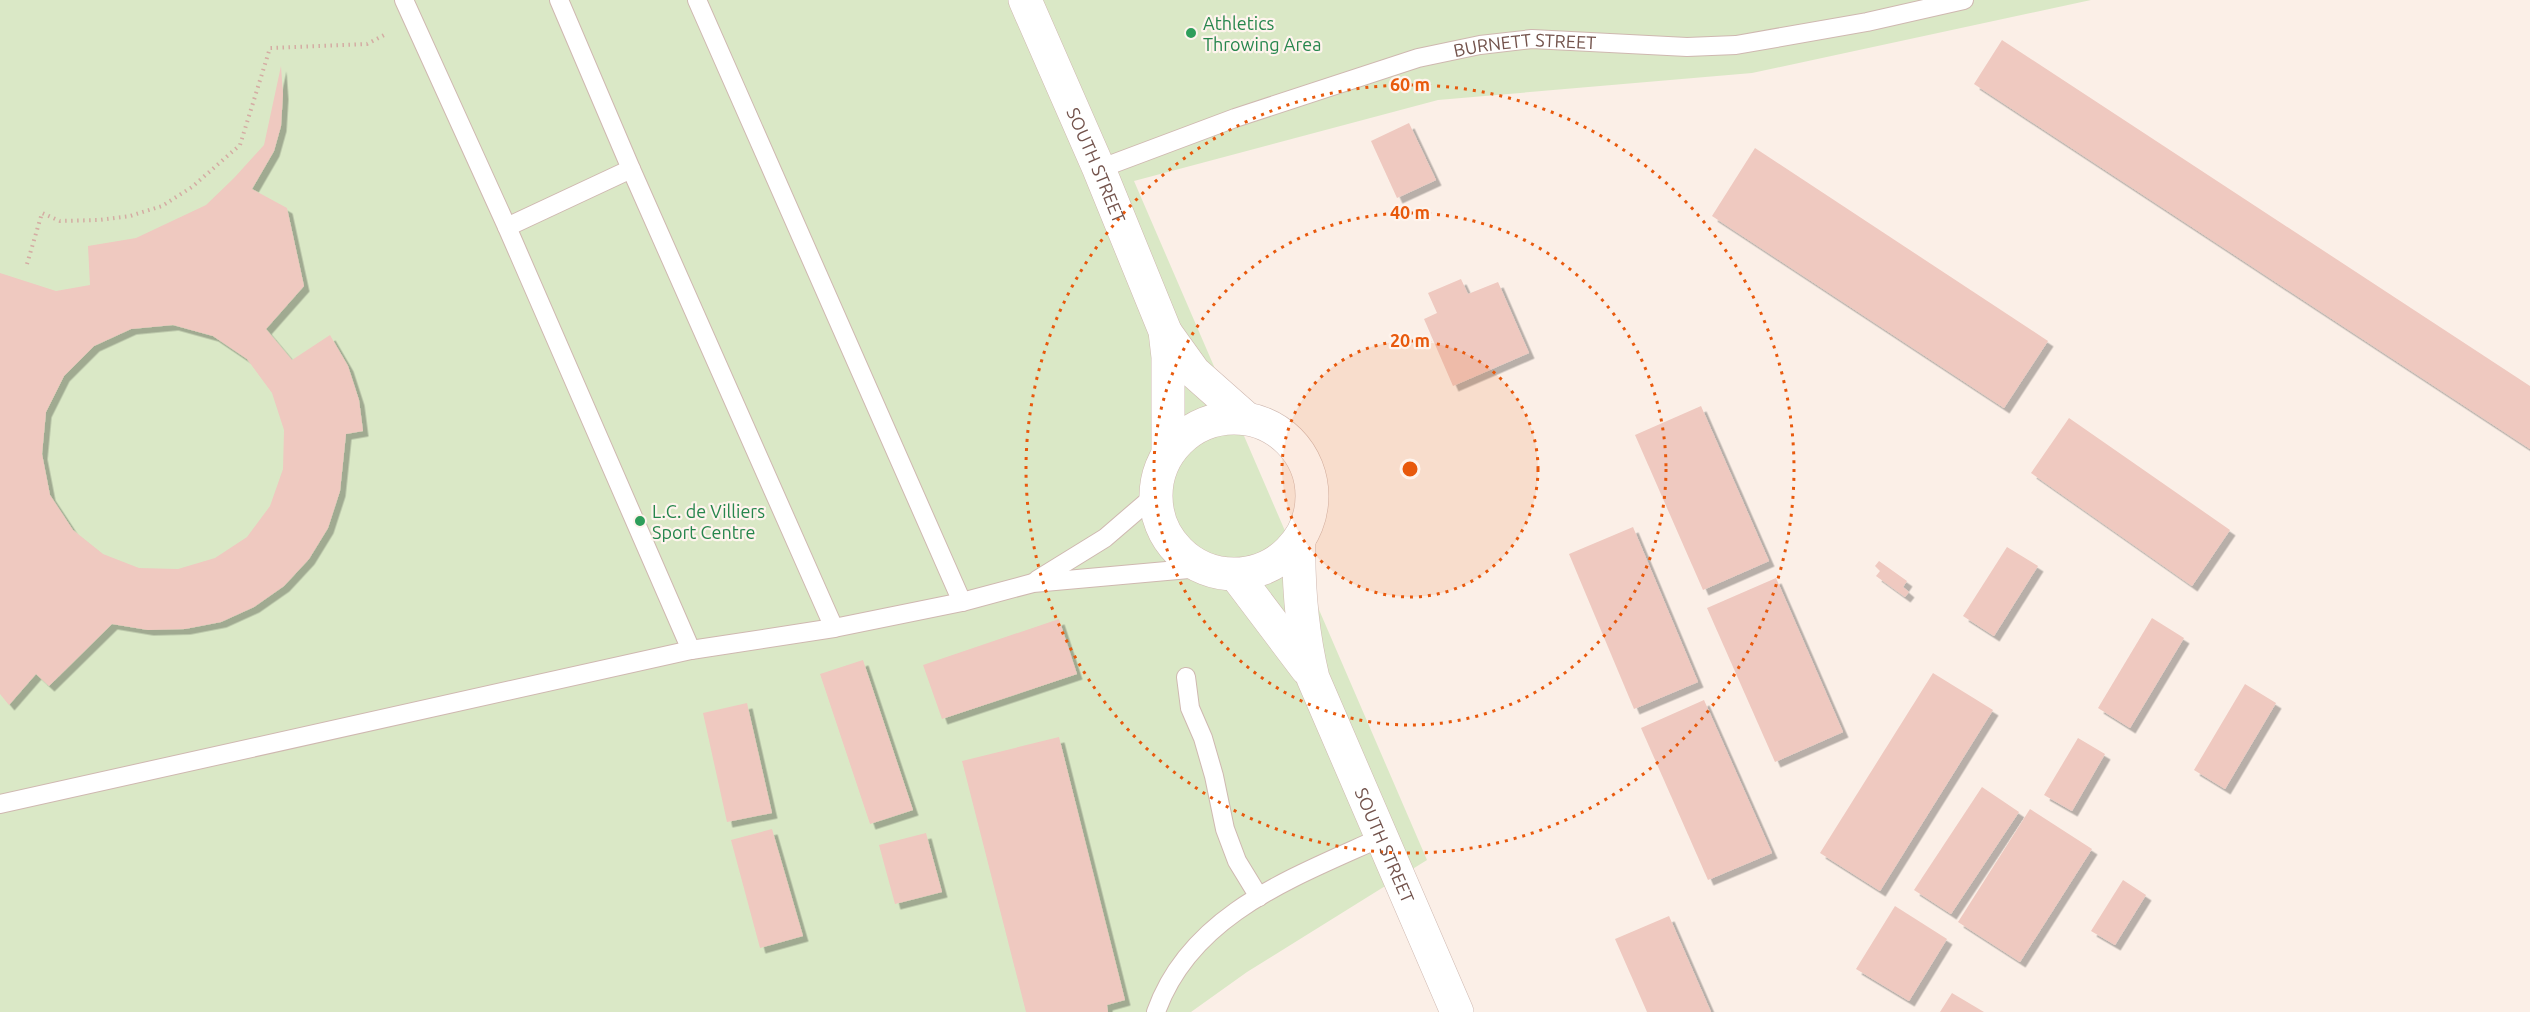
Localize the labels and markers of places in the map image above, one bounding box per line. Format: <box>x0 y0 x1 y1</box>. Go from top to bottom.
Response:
place label: Athletics Throwing Area <box>1203 13 1321 54</box>
marker: Athletics Throwing Area <box>1184 26 1198 40</box>
centre of rings <box>1400 459 1420 479</box>
place label: L.C. de Villiers Sport Centre <box>652 501 765 542</box>
marker: L.C. de Villiers Sport Centre <box>633 514 647 528</box>

